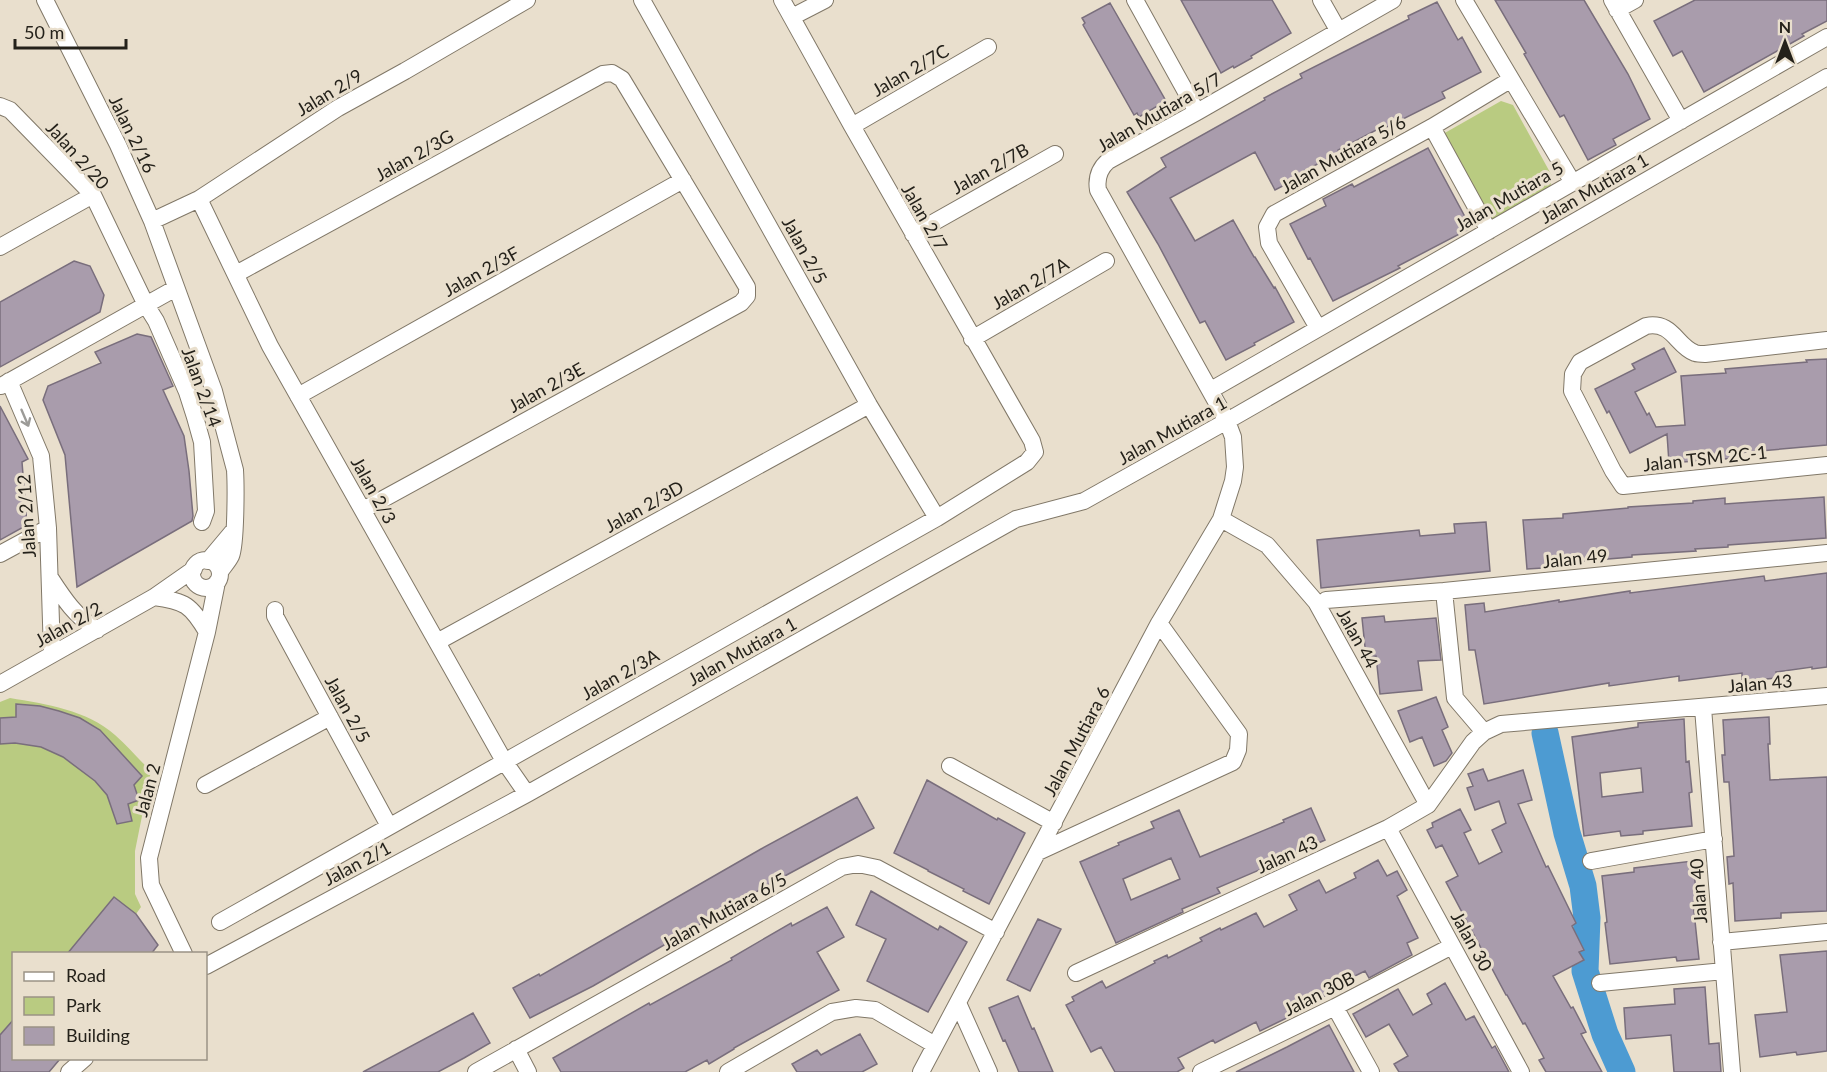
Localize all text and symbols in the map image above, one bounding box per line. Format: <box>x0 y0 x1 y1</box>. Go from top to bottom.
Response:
scale bar <box>15 12 126 50</box>
north arrow <box>1755 12 1815 72</box>
text: N <box>1779 17 1791 36</box>
text: 50 m <box>24 21 64 43</box>
street label: Jalan 2/7C <box>868 39 952 101</box>
street label: Jalan 2/9 <box>292 64 366 120</box>
street label: Jalan Mutiara 5/7 <box>1093 68 1225 156</box>
street label: Jalan 2/16 <box>105 92 161 176</box>
street label: Jalan Mutiara 5/6 <box>1277 111 1409 197</box>
street label: Jalan 2/20 <box>42 117 114 193</box>
street label: Jalan 2/3G <box>371 124 457 186</box>
street label: Jalan 2/7B <box>948 138 1032 198</box>
street label: Jalan Mutiara 1 <box>1536 148 1652 228</box>
street label: Jalan Mutiara 5 <box>1451 156 1567 236</box>
street label: Jalan 2/7 <box>897 180 953 254</box>
street label: Jalan 2/5 <box>778 213 832 287</box>
street label: Jalan 2/3F <box>439 241 523 301</box>
street label: Jalan 2/7A <box>988 252 1073 314</box>
street label: Jalan 2/14 <box>177 344 227 430</box>
street label: Jalan 2/3E <box>504 357 588 417</box>
street label: Jalan Mutiara 1 <box>1114 391 1230 469</box>
one-way arrow <box>20 409 31 427</box>
street label: Jalan TSM 2C-1 <box>1642 441 1768 475</box>
street label: Jalan 2/3 <box>347 453 401 527</box>
street label: Jalan 2/12 <box>12 474 40 558</box>
street label: Jalan 2/3D <box>601 475 687 537</box>
street label: Jalan 49 <box>1542 544 1608 572</box>
street label: Jalan 2/2 <box>31 597 105 651</box>
street label: Jalan 44 <box>1333 604 1383 672</box>
street label: Jalan Mutiara 1 <box>684 612 800 690</box>
street label: Jalan 2/3A <box>577 643 663 704</box>
street label: Jalan 43 <box>1727 669 1793 697</box>
street label: Jalan 2/5 <box>321 672 375 746</box>
street label: Jalan Mutiara 6 <box>1038 682 1114 800</box>
street label: Jalan 2 <box>129 761 165 819</box>
street label: Jalan 43 <box>1253 830 1321 878</box>
street label: Jalan 2/1 <box>320 836 394 890</box>
street label: Jalan 40 <box>1685 858 1711 924</box>
street label: Jalan Mutiara 6/5 <box>658 868 790 954</box>
street label: Jalan 30 <box>1447 907 1497 975</box>
legend <box>12 952 207 1060</box>
text: Road <box>66 964 106 986</box>
street label: Jalan 30B <box>1280 966 1358 1020</box>
text: Park <box>66 994 102 1016</box>
text: Building <box>66 1024 130 1046</box>

